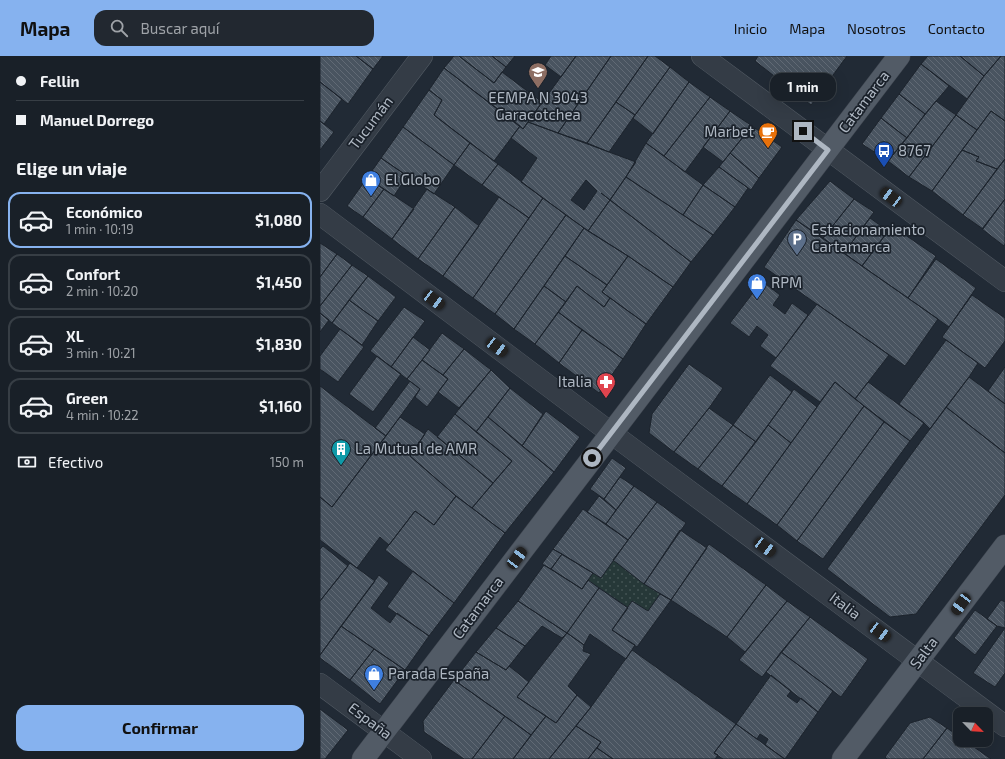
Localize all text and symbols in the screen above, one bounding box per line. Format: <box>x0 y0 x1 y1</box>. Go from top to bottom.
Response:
search box <box>94 10 374 46</box>
text: Mapa <box>20 17 70 40</box>
icon: search <box>108 17 130 39</box>
text: Buscar aquí <box>140 19 220 37</box>
text: Inicio <box>734 20 767 37</box>
text: Mapa <box>789 20 825 37</box>
text: Nosotros <box>847 20 906 37</box>
text: Contacto <box>928 20 985 37</box>
school or university icon: EEMPA N 3043 Garacotchea <box>527 61 549 89</box>
street label: Catamarca <box>834 67 893 136</box>
text: Fellin <box>40 72 80 90</box>
callout: 1 min <box>770 73 836 101</box>
text: 1 min <box>787 79 819 95</box>
place label: EEMPA N 3043 Garacotchea <box>488 88 588 123</box>
street label: Tucumán <box>344 92 396 153</box>
text: Manuel Dorrego <box>40 111 154 129</box>
cafe icon: Marbet <box>757 121 779 149</box>
place label: Marbet <box>704 122 754 140</box>
route end <box>794 122 812 140</box>
bus stop icon: 8767 <box>873 140 895 168</box>
place label: 8767 <box>898 141 931 159</box>
text: Elige un viaje <box>16 157 127 179</box>
shop icon: El Globo <box>360 169 382 197</box>
place label: El Globo <box>385 170 440 188</box>
car <box>878 185 904 209</box>
icon: car <box>18 202 54 238</box>
text: Económico <box>66 203 143 221</box>
text: $1,080 <box>255 211 302 229</box>
place label: Estacionamiento Cartamarca <box>811 220 925 255</box>
text: 1 min · 10:19 <box>66 221 134 237</box>
parking icon: Estacionamiento Cartamarca <box>786 228 808 256</box>
icon: car <box>18 264 54 300</box>
text: Confort <box>66 265 120 283</box>
shop icon: RPM <box>746 272 768 300</box>
text: $1,450 <box>256 273 302 291</box>
place label: RPM <box>771 273 802 291</box>
text: 2 min · 10:20 <box>66 283 138 299</box>
car <box>421 288 447 312</box>
icon: car <box>18 326 54 362</box>
text: XL <box>66 327 84 345</box>
text: $1,830 <box>256 335 302 353</box>
car <box>484 335 510 359</box>
text: 3 min · 10:21 <box>66 345 136 361</box>
pharmacy icon: Italia <box>595 371 617 399</box>
place label: Italia <box>558 372 592 390</box>
icon: car <box>18 388 54 424</box>
text: Green <box>66 389 108 407</box>
text: $1,160 <box>259 397 302 415</box>
text: 4 min · 10:22 <box>66 407 139 423</box>
building icon: La Mutual de AMR <box>330 438 352 466</box>
place label: La Mutual de AMR <box>355 439 477 457</box>
route start <box>583 449 601 467</box>
icon: cash <box>16 451 38 473</box>
text: Efectivo <box>48 453 103 471</box>
text: 150 m <box>270 454 304 470</box>
car <box>752 535 778 559</box>
car <box>505 545 529 571</box>
street label: Catamarca <box>448 573 507 642</box>
street label: Italia <box>826 588 865 623</box>
car <box>949 591 973 617</box>
car <box>867 620 893 644</box>
street label: Salta <box>905 633 941 672</box>
shop icon: Parada España <box>363 663 385 691</box>
place label: Parada España <box>388 664 489 682</box>
street label: España <box>345 698 396 742</box>
button: Confirmar <box>16 705 304 751</box>
north arrow <box>953 707 993 747</box>
map controls <box>953 707 993 747</box>

